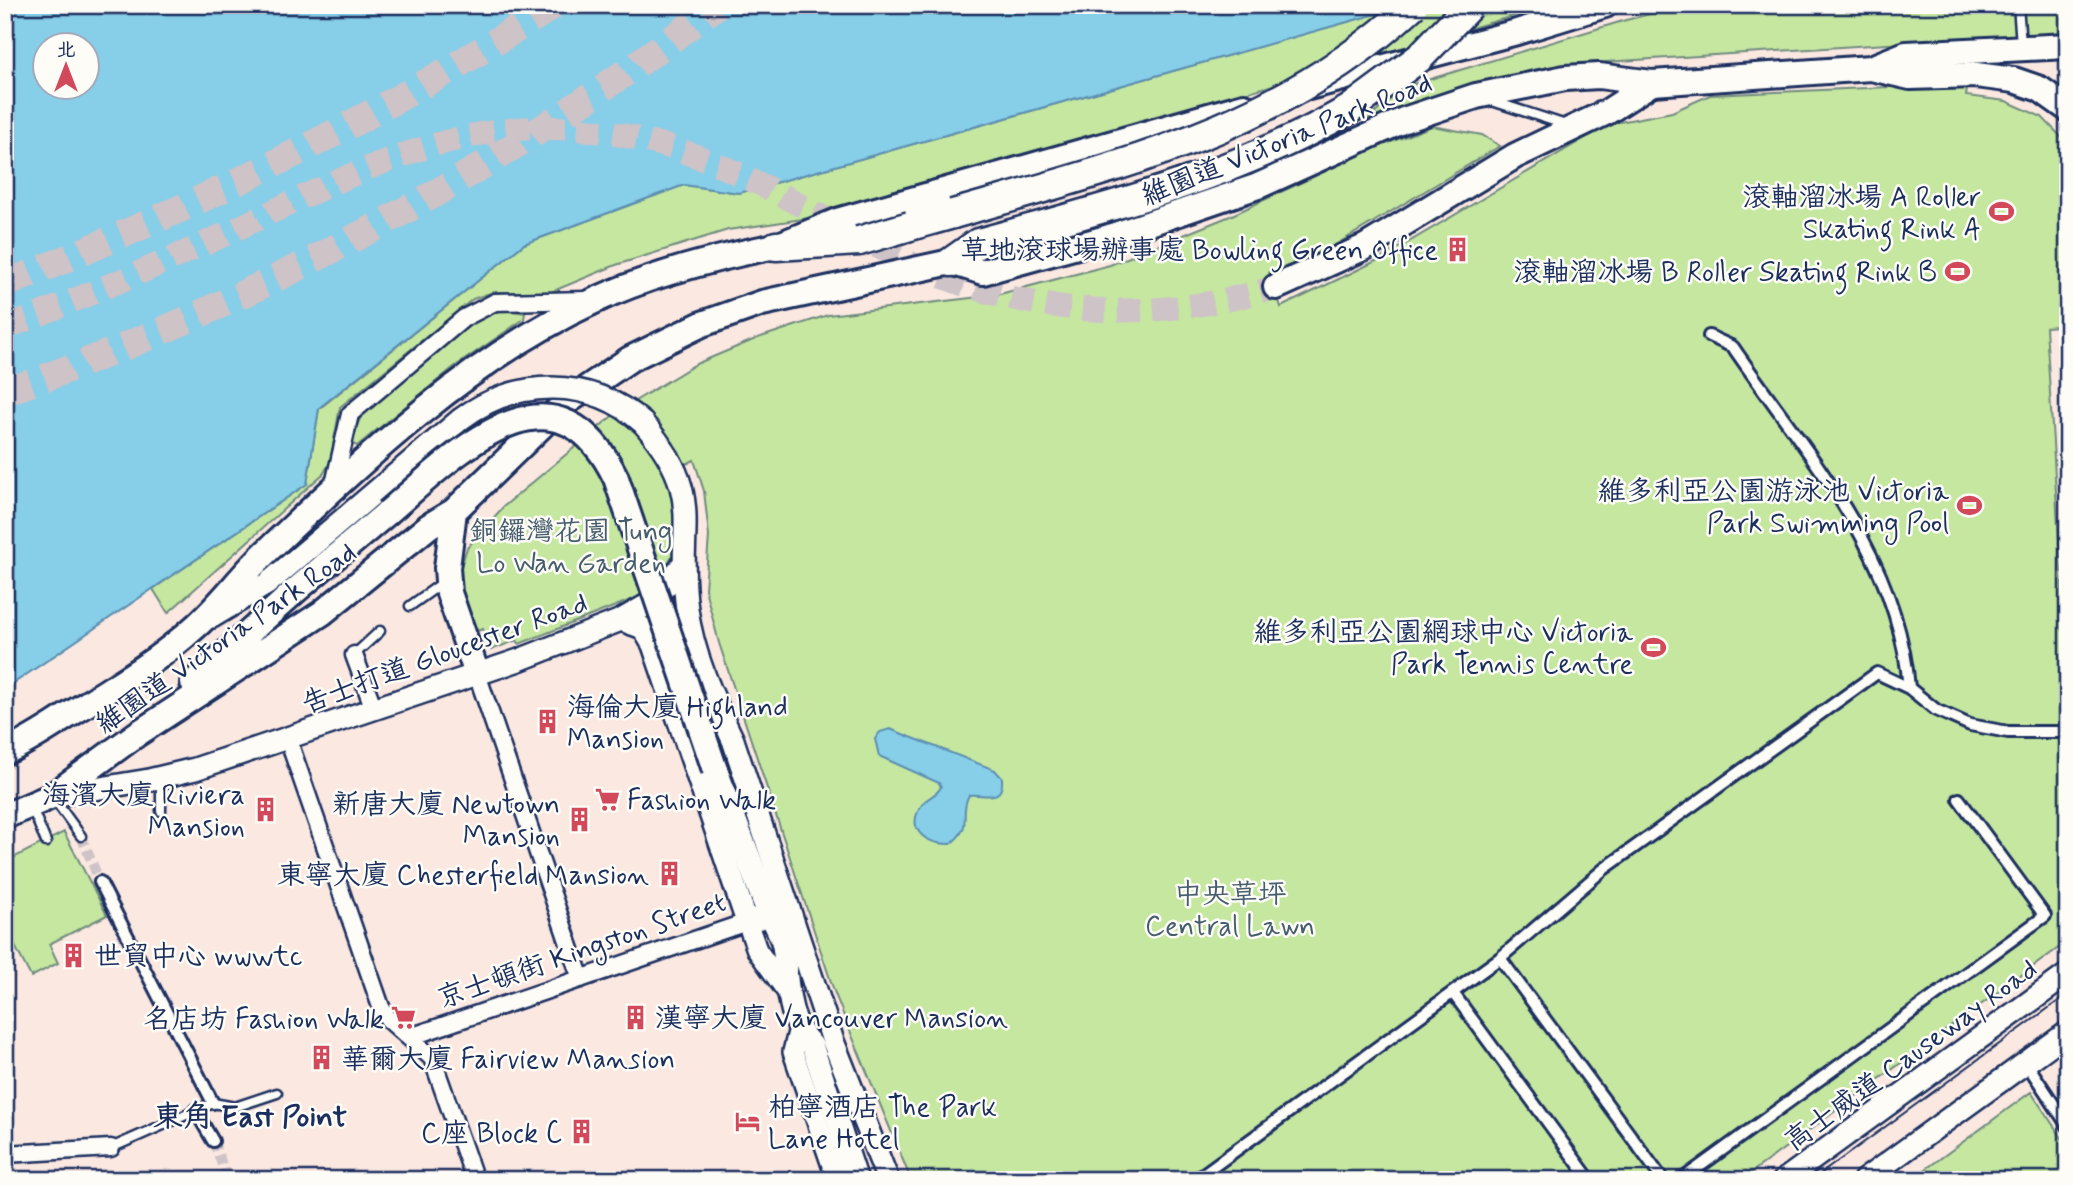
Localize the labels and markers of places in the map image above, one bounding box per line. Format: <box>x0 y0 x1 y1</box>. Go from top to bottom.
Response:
place label: 滾軸溜冰場 A Roller Skating Rink A <box>1742 180 1981 252</box>
sports icon: 滾軸溜冰場 A Roller Skating Rink A <box>1987 198 2015 226</box>
place label: 草地滾球場辦事處 Bowling Green Office <box>960 233 1438 273</box>
building icon: 草地滾球場辦事處 Bowling Green Office <box>1444 235 1472 263</box>
place label: 滾軸溜冰場 B Roller Skating Rink B <box>1513 255 1937 295</box>
sports icon: 滾軸溜冰場 B Roller Skating Rink B <box>1943 257 1971 285</box>
place label: 維多利亞公園游泳池 Victoria Park Swimming Pool <box>1598 474 1949 545</box>
sports icon: 維多利亞公園游泳池 Victoria Park Swimming Pool <box>1955 492 1983 520</box>
place label: 維多利亞公園網球中心 Victoria Park Tennis Centre <box>1254 615 1633 684</box>
sports icon: 維多利亞公園網球中心 Victoria Park Tennis Centre <box>1639 633 1667 661</box>
place label: 海倫大廈 Highland Mansion <box>567 690 788 759</box>
building icon: 海倫大廈 Highland Mansion <box>533 708 561 736</box>
place label: 海濱大廈 Riviera Mansion <box>42 778 245 847</box>
place label: Fashion Walk <box>627 783 776 820</box>
supermarket icon: Fashion Walk <box>593 785 621 813</box>
place label: 新唐大廈 Newtown Mansion <box>332 787 560 856</box>
building icon: 海濱大廈 Riviera Mansion <box>251 796 279 824</box>
building icon: 新唐大廈 Newtown Mansion <box>566 805 594 833</box>
place label: 東寧大廈 Chesterfield Mansion <box>277 858 649 895</box>
building icon: 東寧大廈 Chesterfield Mansion <box>655 860 683 888</box>
place label: 世貿中心 wwwtc <box>94 939 303 976</box>
building icon: 世貿中心 wwwtc <box>60 941 88 969</box>
place label: 漢寧大廈 Vancouver Mansion <box>655 1001 1008 1038</box>
place label: 名店坊 Fashion Walk <box>143 1002 384 1039</box>
building icon: 漢寧大廈 Vancouver Mansion <box>621 1003 649 1031</box>
supermarket icon: 名店坊 Fashion Walk <box>390 1004 418 1032</box>
place label: 華爾大廈 Fairview Mansion <box>341 1042 675 1079</box>
building icon: 華爾大廈 Fairview Mansion <box>307 1044 335 1072</box>
place label: 柏寧酒店 The Park Lane Hotel <box>768 1090 997 1159</box>
hotel icon: 柏寧酒店 The Park Lane Hotel <box>734 1108 762 1136</box>
place label: C座 Block C <box>421 1116 562 1153</box>
building icon: C座 Block C <box>568 1118 596 1146</box>

